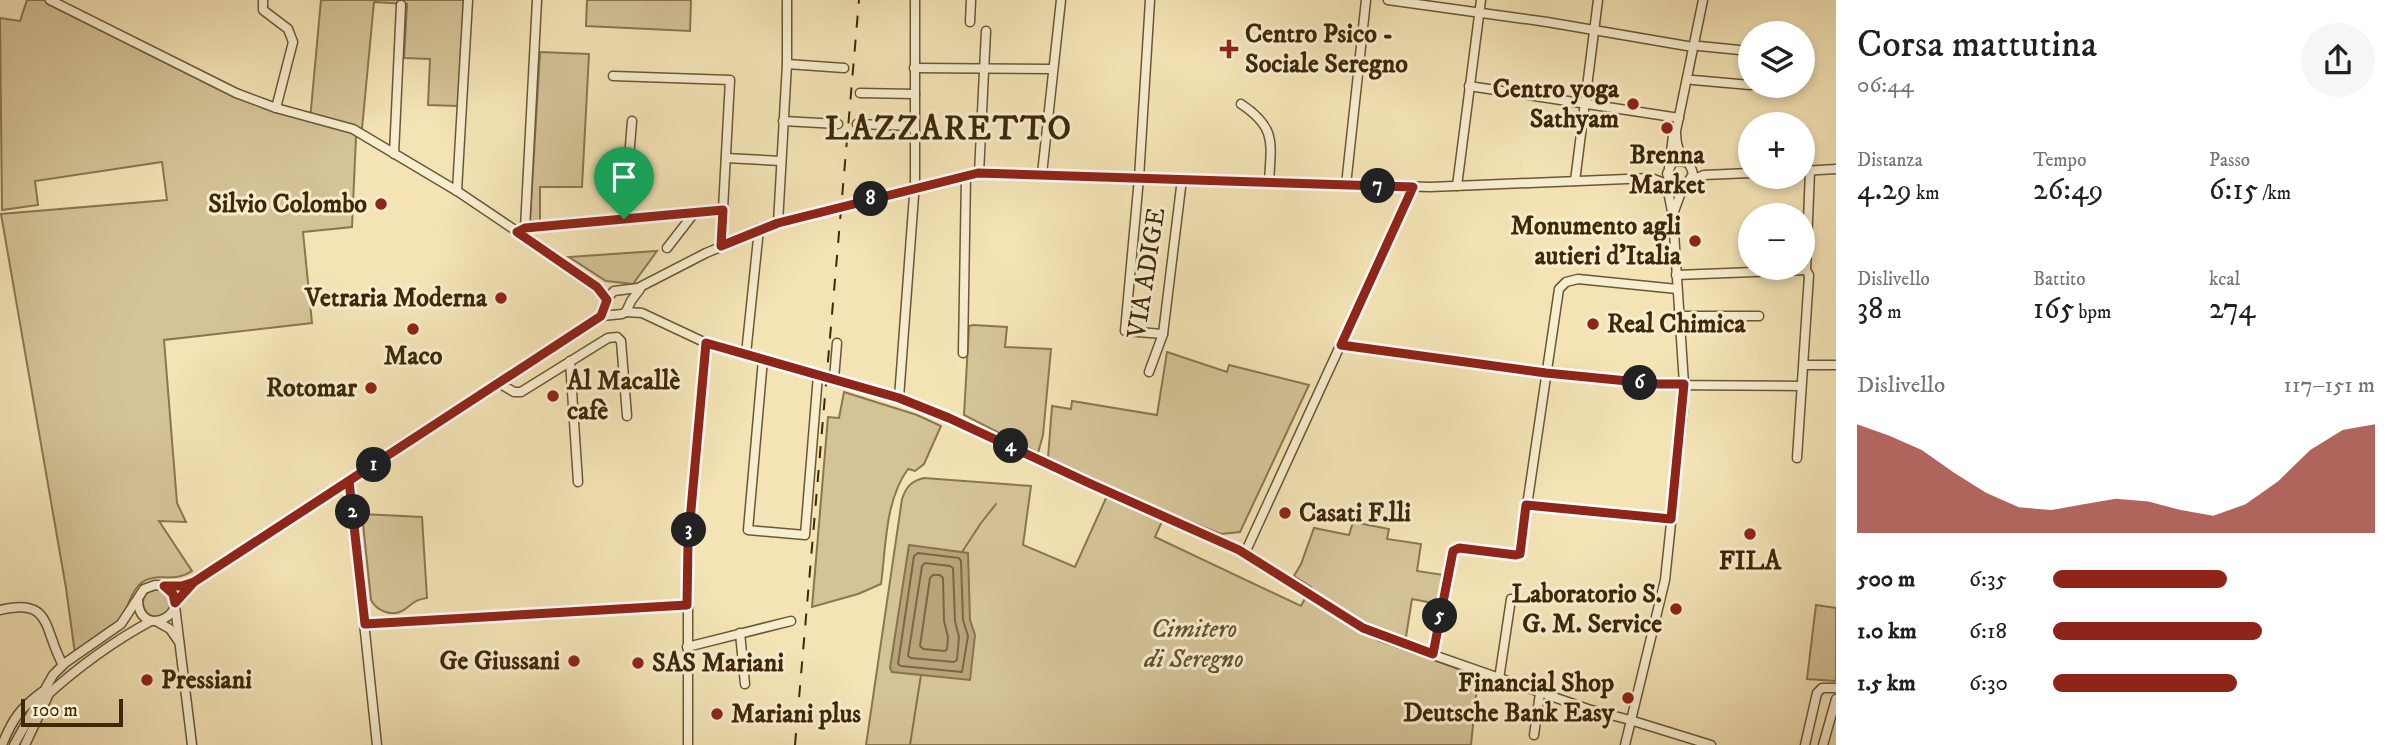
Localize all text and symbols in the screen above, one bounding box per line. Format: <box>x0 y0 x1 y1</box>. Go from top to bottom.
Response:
place label: Centro Psico - Sociale Seregno <box>1245 18 1408 81</box>
map controls <box>1738 21 1815 280</box>
button: layers <box>1738 21 1815 98</box>
text: Corsa mattutina <box>1857 21 2097 69</box>
button: share <box>2301 23 2375 97</box>
marker: Centro Psico - Sociale Seregno <box>1219 39 1239 59</box>
text: 06:44 <box>1857 71 1914 100</box>
place label: Centro yoga Sathyam <box>1493 73 1620 136</box>
marker: Centro yoga Sathyam <box>1625 96 1641 112</box>
district label: LAZZARETTO <box>825 109 1073 150</box>
button: + <box>1738 112 1815 189</box>
marker: Brenna Market <box>1659 120 1675 136</box>
place label: Brenna Market <box>1629 139 1706 202</box>
pin <box>594 147 654 219</box>
text: Distanza <box>1857 149 1923 172</box>
text: Tempo <box>2033 149 2086 172</box>
text: Passo <box>2209 149 2250 172</box>
icon: arrive <box>605 158 643 196</box>
pin: 7 <box>1360 168 1396 204</box>
text: 4.29 <box>1857 172 1912 209</box>
text: 26:49 <box>2033 172 2103 209</box>
text: 6:15 <box>2209 172 2258 209</box>
text: 7 <box>1372 174 1383 197</box>
pin: 8 <box>854 182 888 216</box>
text: km <box>1912 182 1940 205</box>
text: /km <box>2258 182 2291 205</box>
text: 8 <box>866 187 875 210</box>
place label: Silvio Colombo <box>208 188 367 221</box>
marker: Silvio Colombo <box>373 196 389 212</box>
button: − <box>1738 203 1815 280</box>
street label: VIA ADIGE <box>1120 205 1174 342</box>
place label: Monumento agli autieri d'Italia <box>1511 210 1682 273</box>
marker: Monumento agli autieri d'Italia <box>1687 233 1703 249</box>
text: Dislivello <box>1857 268 1930 291</box>
text: Battito <box>2033 268 2085 291</box>
text: kcal <box>2209 268 2240 291</box>
place label: Vetraria Moderna <box>304 282 488 315</box>
marker: Vetraria Moderna <box>493 290 509 306</box>
text: 38 <box>1857 291 1883 328</box>
text: 165 <box>2033 291 2074 328</box>
text: 274 <box>2209 291 2256 328</box>
text: m <box>1883 301 1902 324</box>
text: bpm <box>2074 301 2111 324</box>
place label: Real Chimica <box>1607 308 1746 341</box>
marker: Real Chimica <box>1585 316 1601 332</box>
marker: Maco <box>405 321 421 337</box>
place label: Maco <box>384 340 443 373</box>
place label: Al Macallè cafè <box>566 365 681 428</box>
pin: 6 <box>1622 366 1658 400</box>
text: 6 <box>1635 371 1644 394</box>
text: Dislivello <box>1857 371 1945 400</box>
text: 117–151 m <box>2283 371 2375 400</box>
place label: Rotomar <box>266 372 357 405</box>
marker: Rotomar <box>363 380 379 396</box>
marker: Al Macallè cafè <box>545 388 561 404</box>
pin: 4 <box>993 428 1028 464</box>
text: 4 <box>1005 434 1016 457</box>
pin: 1 <box>356 448 392 482</box>
text: 1 <box>370 453 377 476</box>
pin: 2 <box>336 494 370 530</box>
place label: Casati F.lli <box>1299 497 1411 530</box>
text: 2 <box>348 500 357 523</box>
marker: Casati F.lli <box>1277 505 1293 521</box>
pin: 3 <box>672 512 706 548</box>
text: 3 <box>685 518 692 541</box>
marker: FILA <box>1742 526 1758 542</box>
place label: FILA <box>1719 545 1783 578</box>
text: 500 m <box>1857 565 1915 594</box>
text: 6:35 <box>1969 565 2007 594</box>
place label: Laboratorio S. G. M. Service <box>1511 578 1662 641</box>
pin: 5 <box>1422 598 1458 634</box>
marker: Laboratorio S. G. M. Service <box>1668 601 1684 617</box>
text: 5 <box>1435 604 1444 627</box>
park label: Cimitero di Seregno <box>1143 613 1244 676</box>
text: 1.0 km <box>1857 617 1917 646</box>
text: 6:18 <box>1969 617 2007 646</box>
place label: Ge Giussani <box>439 645 560 678</box>
place label: SAS Mariani <box>652 647 784 680</box>
marker: Ge Giussani <box>566 653 582 669</box>
marker: SAS Mariani <box>630 655 646 671</box>
place label: Pressiani <box>161 664 252 697</box>
place label: Financial Shop Deutsche Bank Easy <box>1403 667 1615 730</box>
text: 1.5 km <box>1857 669 1916 698</box>
text: 6:30 <box>1969 669 2008 698</box>
marker: Pressiani <box>139 672 155 688</box>
marker: Financial Shop Deutsche Bank Easy <box>1620 690 1636 706</box>
scale bar <box>21 696 122 728</box>
place label: Mariani plus <box>731 698 861 731</box>
text: 100 m <box>32 699 78 722</box>
marker: Mariani plus <box>709 706 725 722</box>

